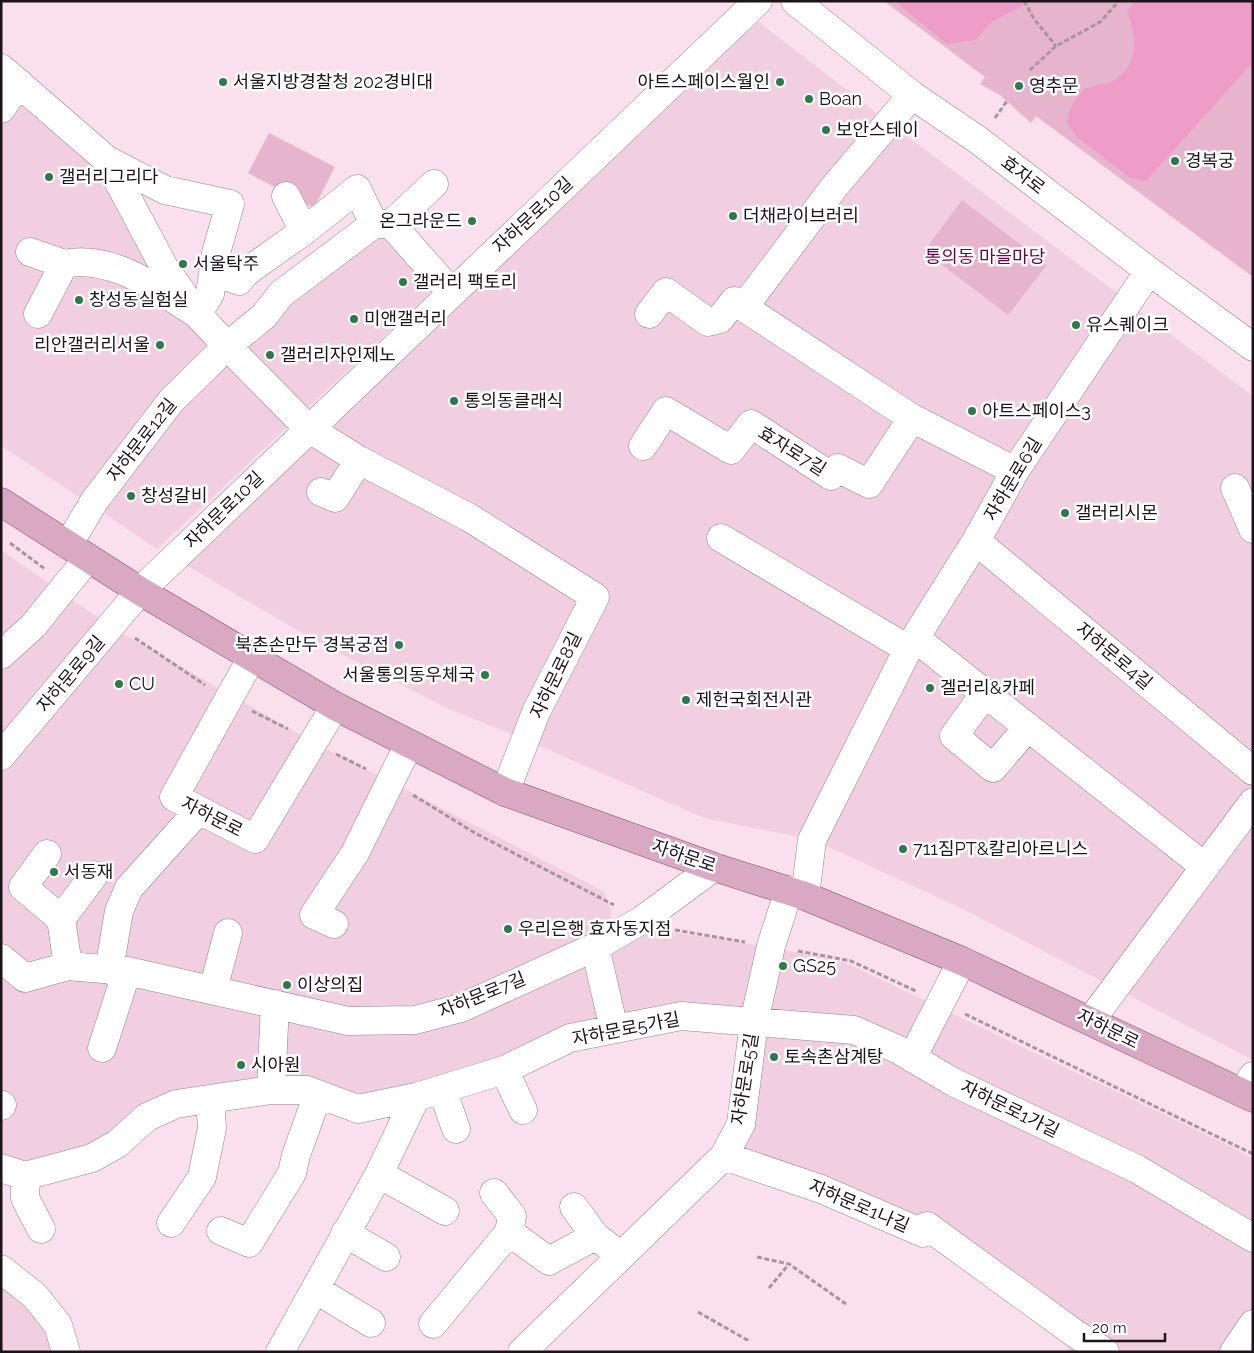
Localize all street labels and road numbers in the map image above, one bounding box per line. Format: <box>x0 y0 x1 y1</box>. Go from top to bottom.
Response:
street label: 효자로 <box>997 151 1049 198</box>
street label: 자하문로10길 <box>488 172 577 257</box>
street label: 자하문로12길 <box>103 394 181 486</box>
street label: 효자로7길 <box>755 422 830 480</box>
street label: 자하문로6길 <box>979 433 1046 524</box>
street label: 자하문로10길 <box>180 467 267 552</box>
street label: 자하문로4길 <box>1072 618 1157 693</box>
street label: 자하문로8길 <box>526 628 585 721</box>
street label: 자하문로9길 <box>33 631 109 716</box>
street label: 자하문로 <box>178 792 247 841</box>
street label: 자하문로 <box>649 835 719 876</box>
street label: 자하문로7길 <box>435 967 529 1022</box>
street label: 자하문로 <box>1074 1005 1143 1053</box>
street label: 자하문로5가길 <box>570 1008 681 1049</box>
street label: 자하문로5길 <box>727 1032 762 1126</box>
street label: 자하문로1가길 <box>957 1076 1063 1141</box>
street label: 자하문로1나길 <box>806 1175 913 1236</box>

